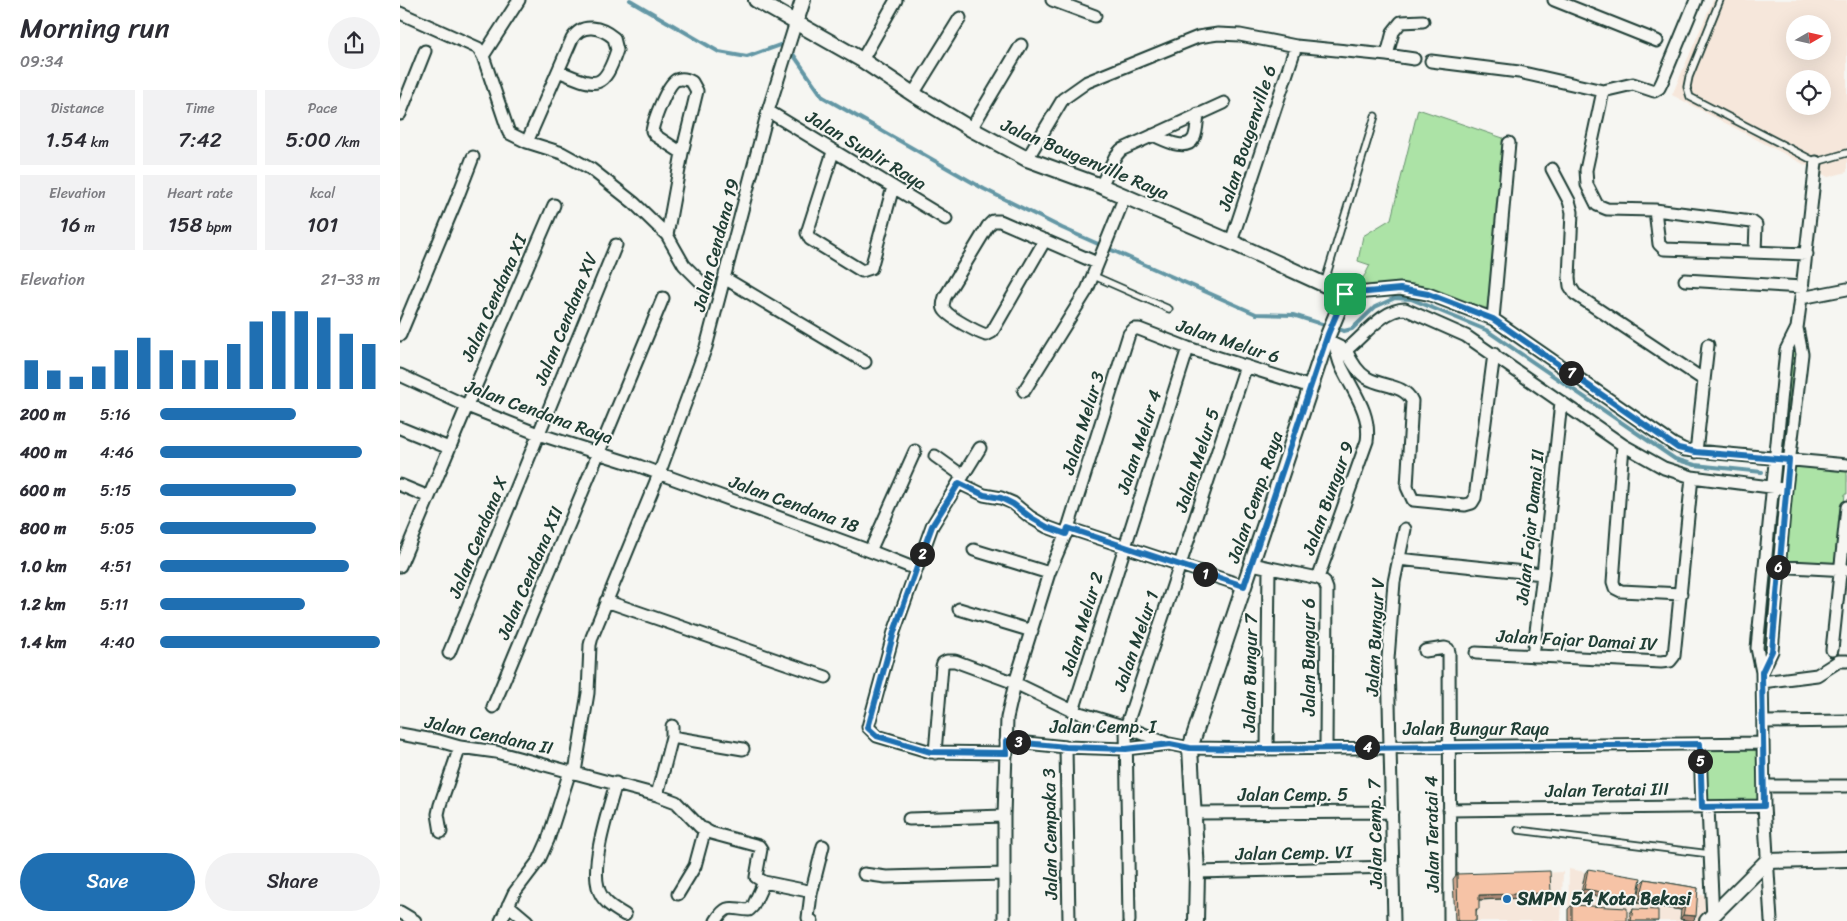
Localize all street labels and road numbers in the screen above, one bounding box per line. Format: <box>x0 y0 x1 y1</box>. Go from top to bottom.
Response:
street label: Jalan Bougenville 6 <box>1208 61 1286 216</box>
street label: Jalan Suplir Raya <box>798 101 933 199</box>
street label: Jalan Bougenville Raya <box>995 109 1174 209</box>
street label: Jalan Cendana 19 <box>683 175 749 316</box>
street label: Jalan Cendana XI <box>451 227 537 368</box>
street label: Jalan Cendana XV <box>525 247 608 391</box>
street label: Jalan Melur 6 <box>1171 309 1284 373</box>
street label: Jalan Melur 3 <box>1052 367 1114 480</box>
street label: Jalan Cendana Raya <box>459 370 618 454</box>
street label: Jalan Melur 4 <box>1107 386 1171 499</box>
street label: Jalan Melur 5 <box>1165 404 1229 517</box>
street label: Jalan Cemp. Raya <box>1217 426 1293 568</box>
street label: Jalan Bungur 9 <box>1292 437 1363 560</box>
street label: Jalan Fajar Damai II <box>1506 447 1554 607</box>
street label: Jalan Cendana 18 <box>724 465 864 542</box>
street label: Jalan Cendana X <box>439 471 517 604</box>
street label: Jalan Cendana XII <box>487 501 573 646</box>
street label: Jalan Melur 2 <box>1051 568 1113 681</box>
street label: Jalan Bungur V <box>1356 577 1394 698</box>
street label: Jalan Melur 1 <box>1104 586 1168 697</box>
street label: Jalan Bungur 6 <box>1293 598 1325 717</box>
street label: Jalan Bungur 7 <box>1233 612 1267 733</box>
street label: Jalan Fajar Damai IV <box>1495 620 1659 660</box>
street label: Jalan Cendana II <box>421 706 557 764</box>
street label: Jalan Cemp. I <box>1049 711 1158 743</box>
street label: Jalan Bungur Raya <box>1402 713 1549 745</box>
street label: Jalan Cempaka 3 <box>1033 768 1067 901</box>
street label: Jalan Teratai III <box>1544 773 1670 807</box>
street label: Jalan Teratai 4 <box>1415 775 1449 894</box>
street label: Jalan Cemp. 7 <box>1358 777 1392 890</box>
street label: Jalan Cemp. 5 <box>1237 779 1348 811</box>
street label: Jalan Cemp. VI <box>1234 836 1355 870</box>

